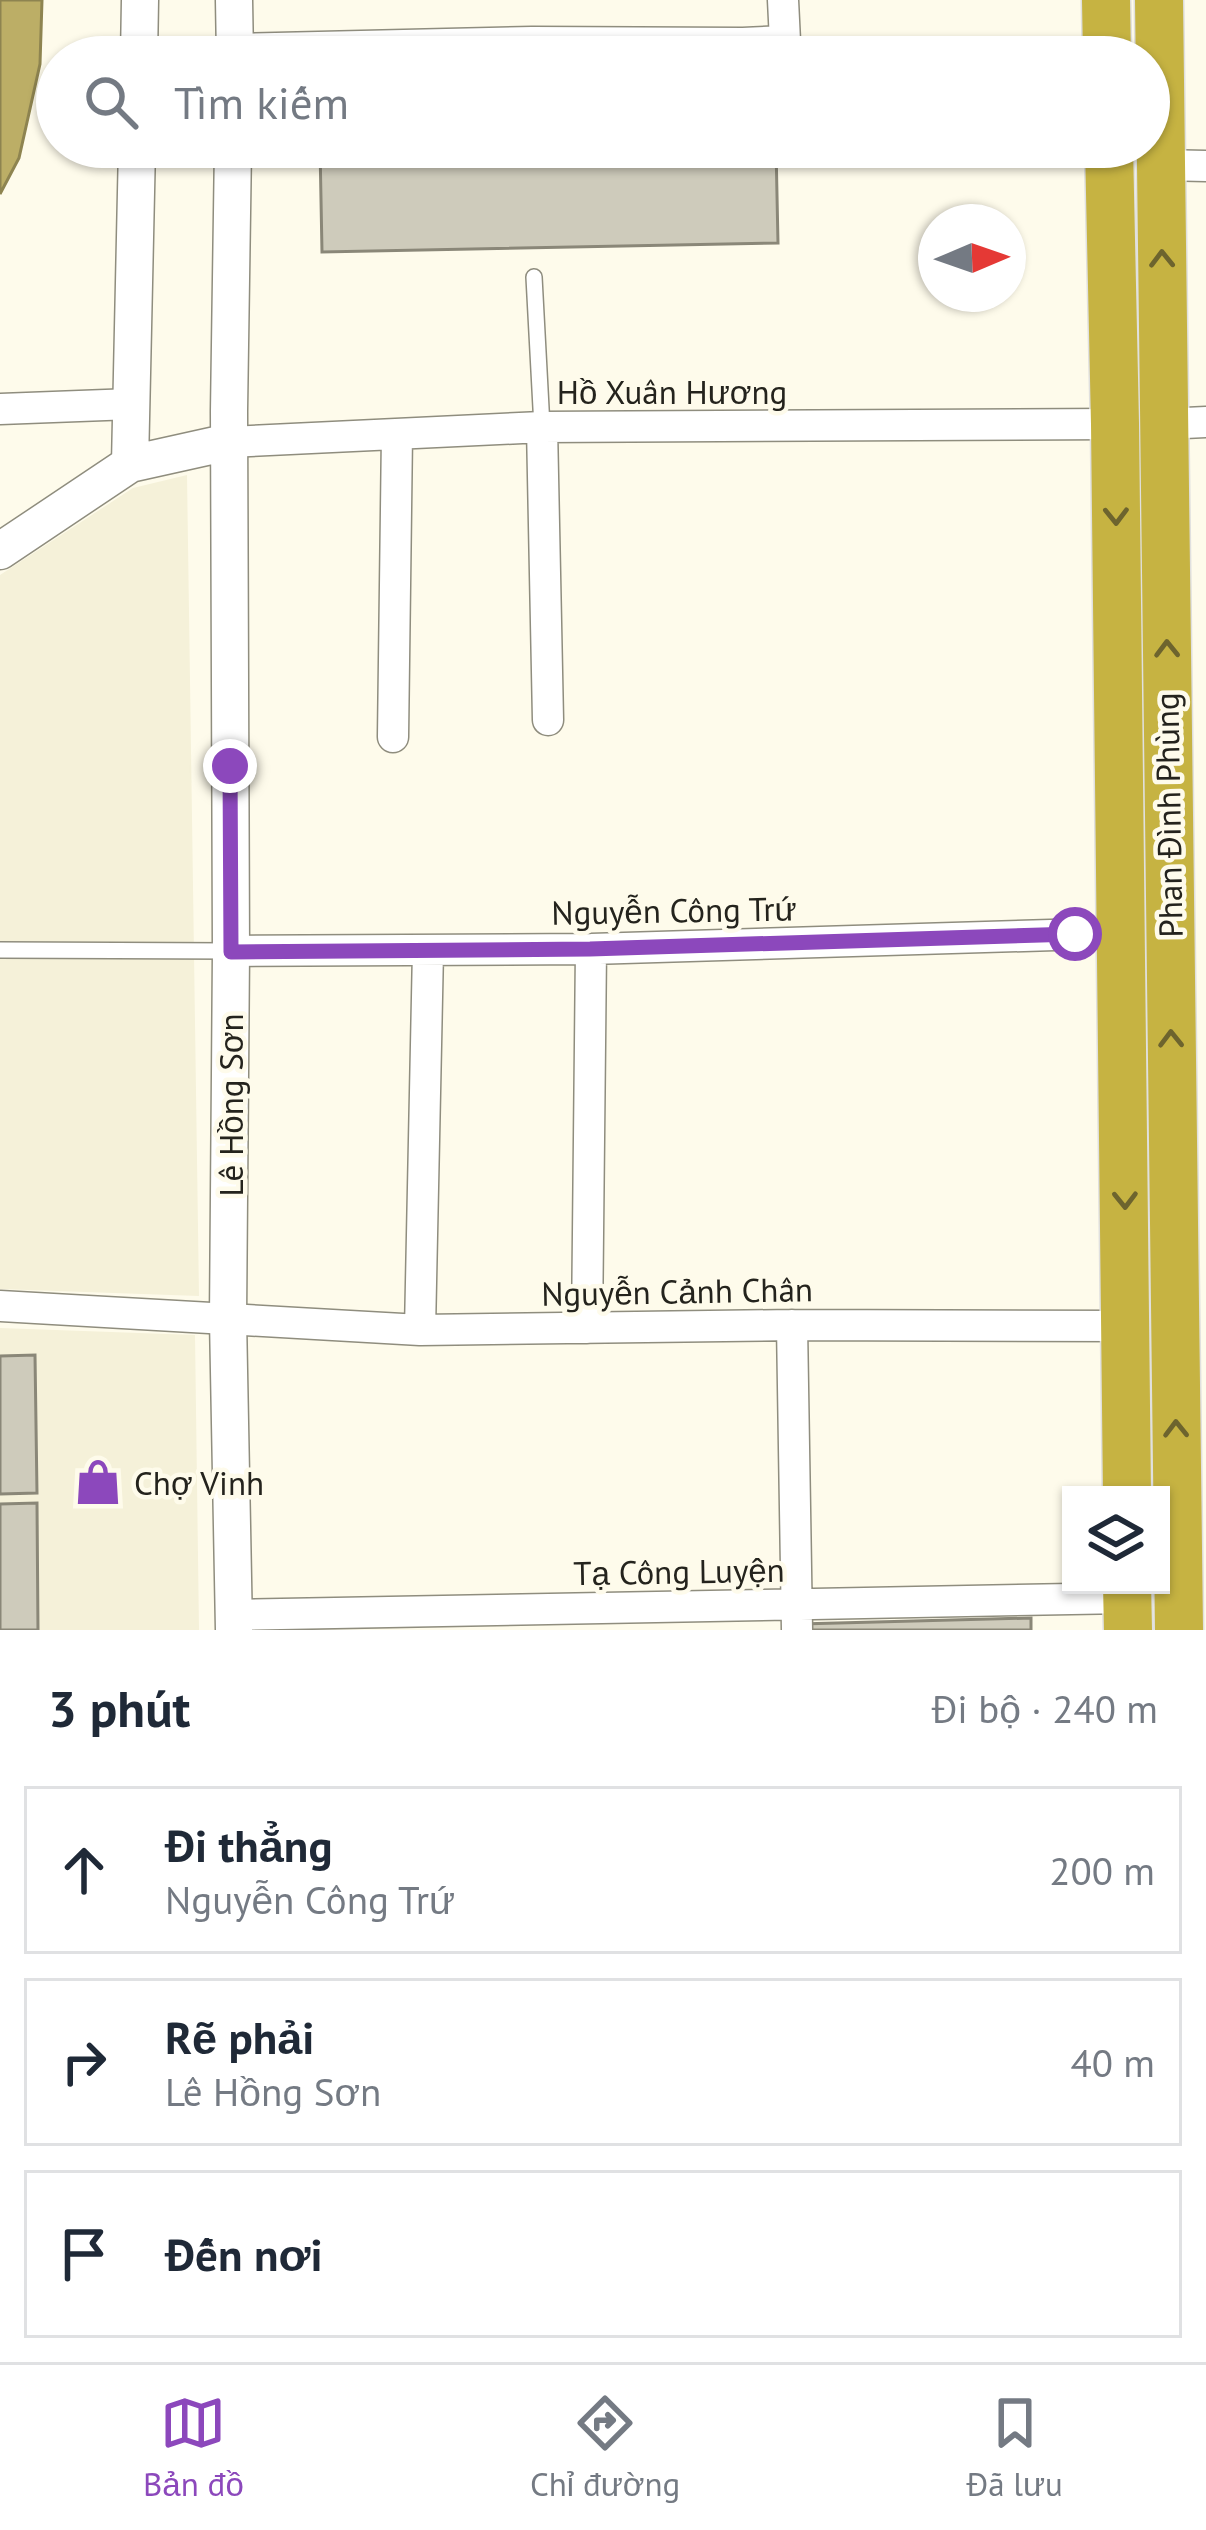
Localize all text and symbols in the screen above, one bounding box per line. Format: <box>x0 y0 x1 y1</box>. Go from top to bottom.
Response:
search box <box>36 36 1170 168</box>
icon: search <box>78 69 144 135</box>
text: Tìm kiếm <box>174 73 349 131</box>
north arrow <box>918 204 1026 312</box>
one-way arrow <box>1150 249 1176 268</box>
street label: Hồ Xuân Hương <box>557 370 787 413</box>
one-way arrow <box>1102 507 1128 526</box>
one-way arrow <box>1154 639 1180 658</box>
street label: Phan Đình Phùng <box>1144 692 1192 938</box>
route end <box>203 739 257 793</box>
street label: Nguyễn Công Trứ <box>551 886 797 934</box>
route start <box>1048 907 1102 961</box>
street label: Lê Hồng Sơn <box>209 1013 252 1197</box>
one-way arrow <box>1158 1029 1184 1047</box>
one-way arrow <box>1111 1191 1137 1210</box>
street label: Nguyễn Cảnh Chân <box>541 1267 813 1315</box>
one-way arrow <box>1163 1419 1189 1437</box>
shop icon: Chợ Vinh <box>73 1457 123 1507</box>
place label: Chợ Vinh <box>134 1461 264 1504</box>
map controls <box>1062 1486 1170 1594</box>
button: layers <box>1062 1486 1170 1594</box>
street label: Tạ Công Luyện <box>573 1548 785 1594</box>
text: 3 phút <box>48 1675 190 1741</box>
text: Đi bộ · 240 m <box>932 1683 1158 1734</box>
text: Đi thẳng <box>165 1816 333 1874</box>
icon: ahead <box>51 1837 117 1903</box>
text: 200 m <box>1049 1845 1155 1896</box>
text: Nguyễn Công Trứ <box>165 1874 455 1925</box>
text: Rẽ phải <box>165 2008 314 2066</box>
icon: right <box>51 2029 117 2095</box>
text: 40 m <box>1070 2037 1155 2088</box>
text: Lê Hồng Sơn <box>165 2066 381 2117</box>
icon: arrive <box>51 2221 117 2287</box>
text: Đến nơi <box>165 2225 323 2283</box>
tab: Bản đồ <box>143 2390 244 2505</box>
tab: Chỉ đường <box>530 2390 680 2505</box>
tab: Đã lưu <box>966 2390 1063 2505</box>

